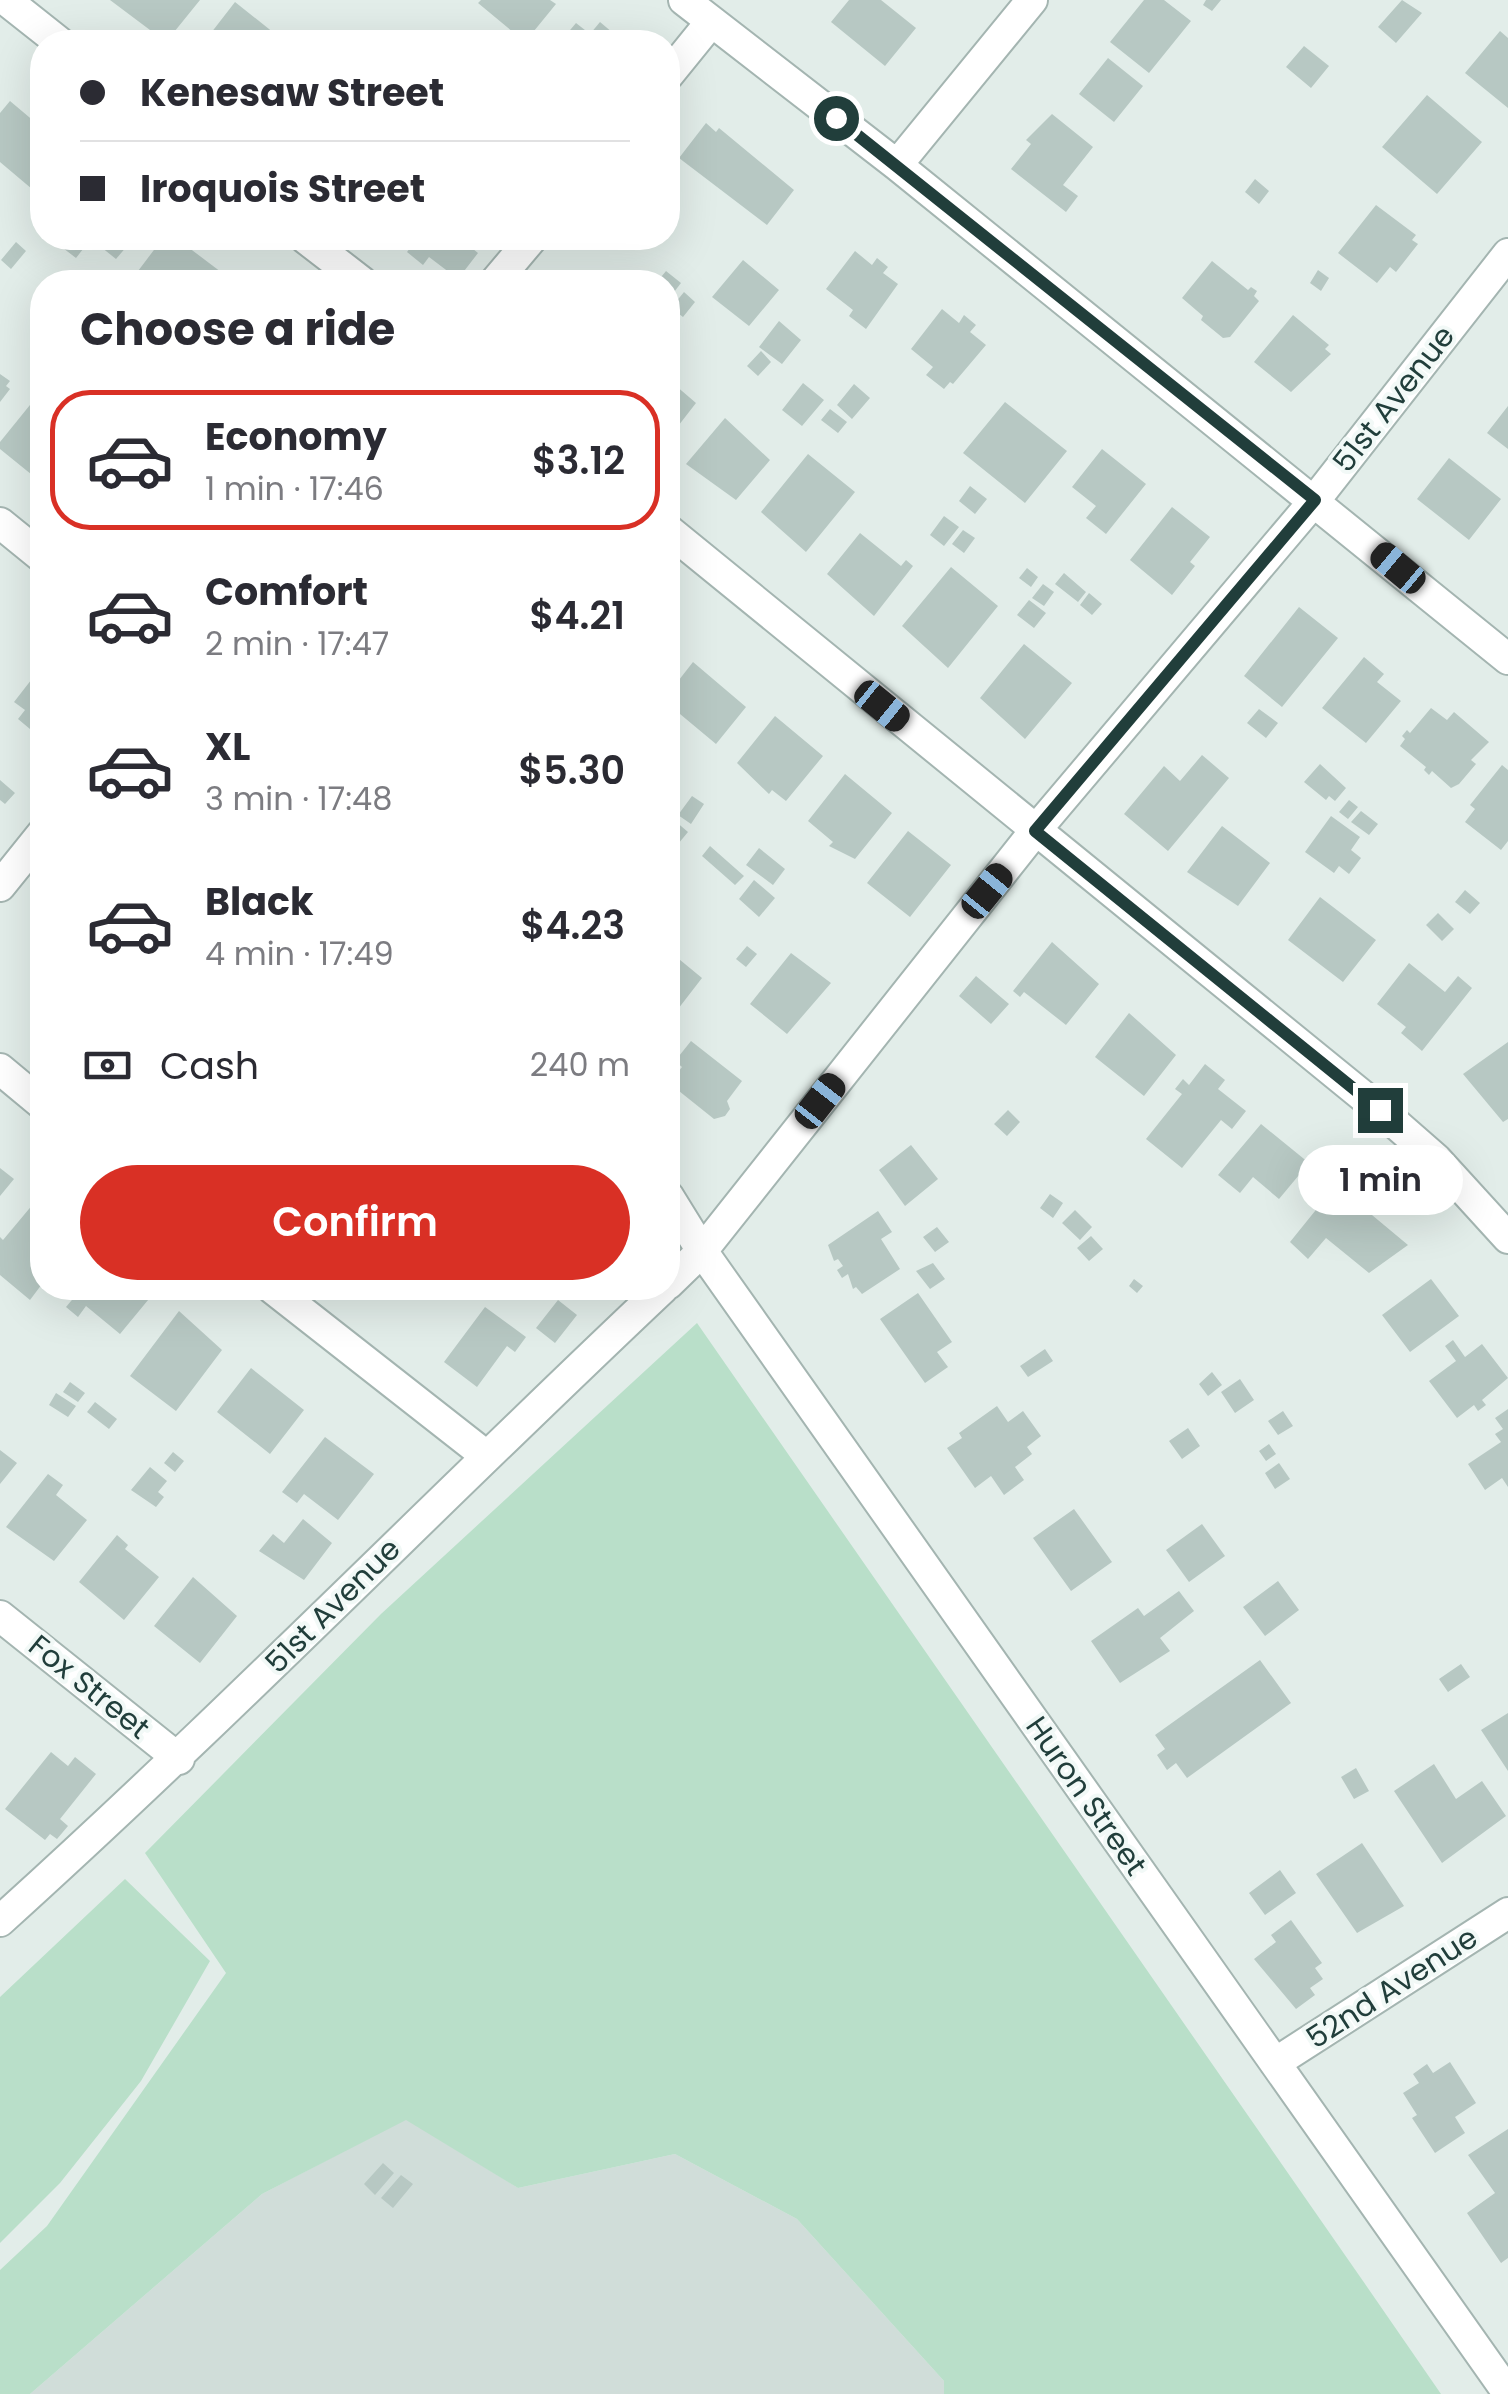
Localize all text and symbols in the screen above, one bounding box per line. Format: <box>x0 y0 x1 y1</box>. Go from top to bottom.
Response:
text: Kenesaw Street <box>140 66 444 119</box>
route start <box>814 96 859 141</box>
text: Iroquois Street <box>140 162 425 215</box>
text: Choose a ride <box>80 298 395 361</box>
street label: 51st Avenue <box>1323 316 1465 481</box>
text: Economy <box>205 410 387 463</box>
icon: car <box>85 415 175 505</box>
text: $3.12 <box>532 434 625 487</box>
text: 1 min · 17:46 <box>205 466 384 511</box>
car <box>1365 537 1431 599</box>
text: Comfort <box>205 565 368 618</box>
icon: car <box>85 570 175 660</box>
text: $4.21 <box>530 589 625 642</box>
text: 2 min · 17:47 <box>205 621 389 666</box>
car <box>849 675 915 737</box>
text: XL <box>205 720 250 773</box>
icon: car <box>85 725 175 815</box>
text: $5.30 <box>518 744 625 797</box>
text: 3 min · 17:48 <box>205 776 392 821</box>
car <box>956 858 1018 924</box>
text: Black <box>205 875 314 928</box>
icon: car <box>85 880 175 970</box>
text: $4.23 <box>521 899 625 952</box>
text: 4 min · 17:49 <box>205 931 394 976</box>
icon: cash <box>80 1038 135 1093</box>
text: Cash <box>160 1039 259 1092</box>
text: 240 m <box>530 1042 630 1087</box>
car <box>790 1068 850 1134</box>
route end <box>1358 1088 1403 1133</box>
callout: 1 min <box>1298 1145 1462 1215</box>
text: 1 min <box>1339 1157 1422 1202</box>
button: Confirm <box>80 1165 630 1280</box>
street label: 51st Avenue <box>255 1528 410 1683</box>
street label: Fox Street <box>20 1624 159 1749</box>
street label: Huron Street <box>1016 1707 1157 1884</box>
street label: 52nd Avenue <box>1298 1916 1486 2059</box>

